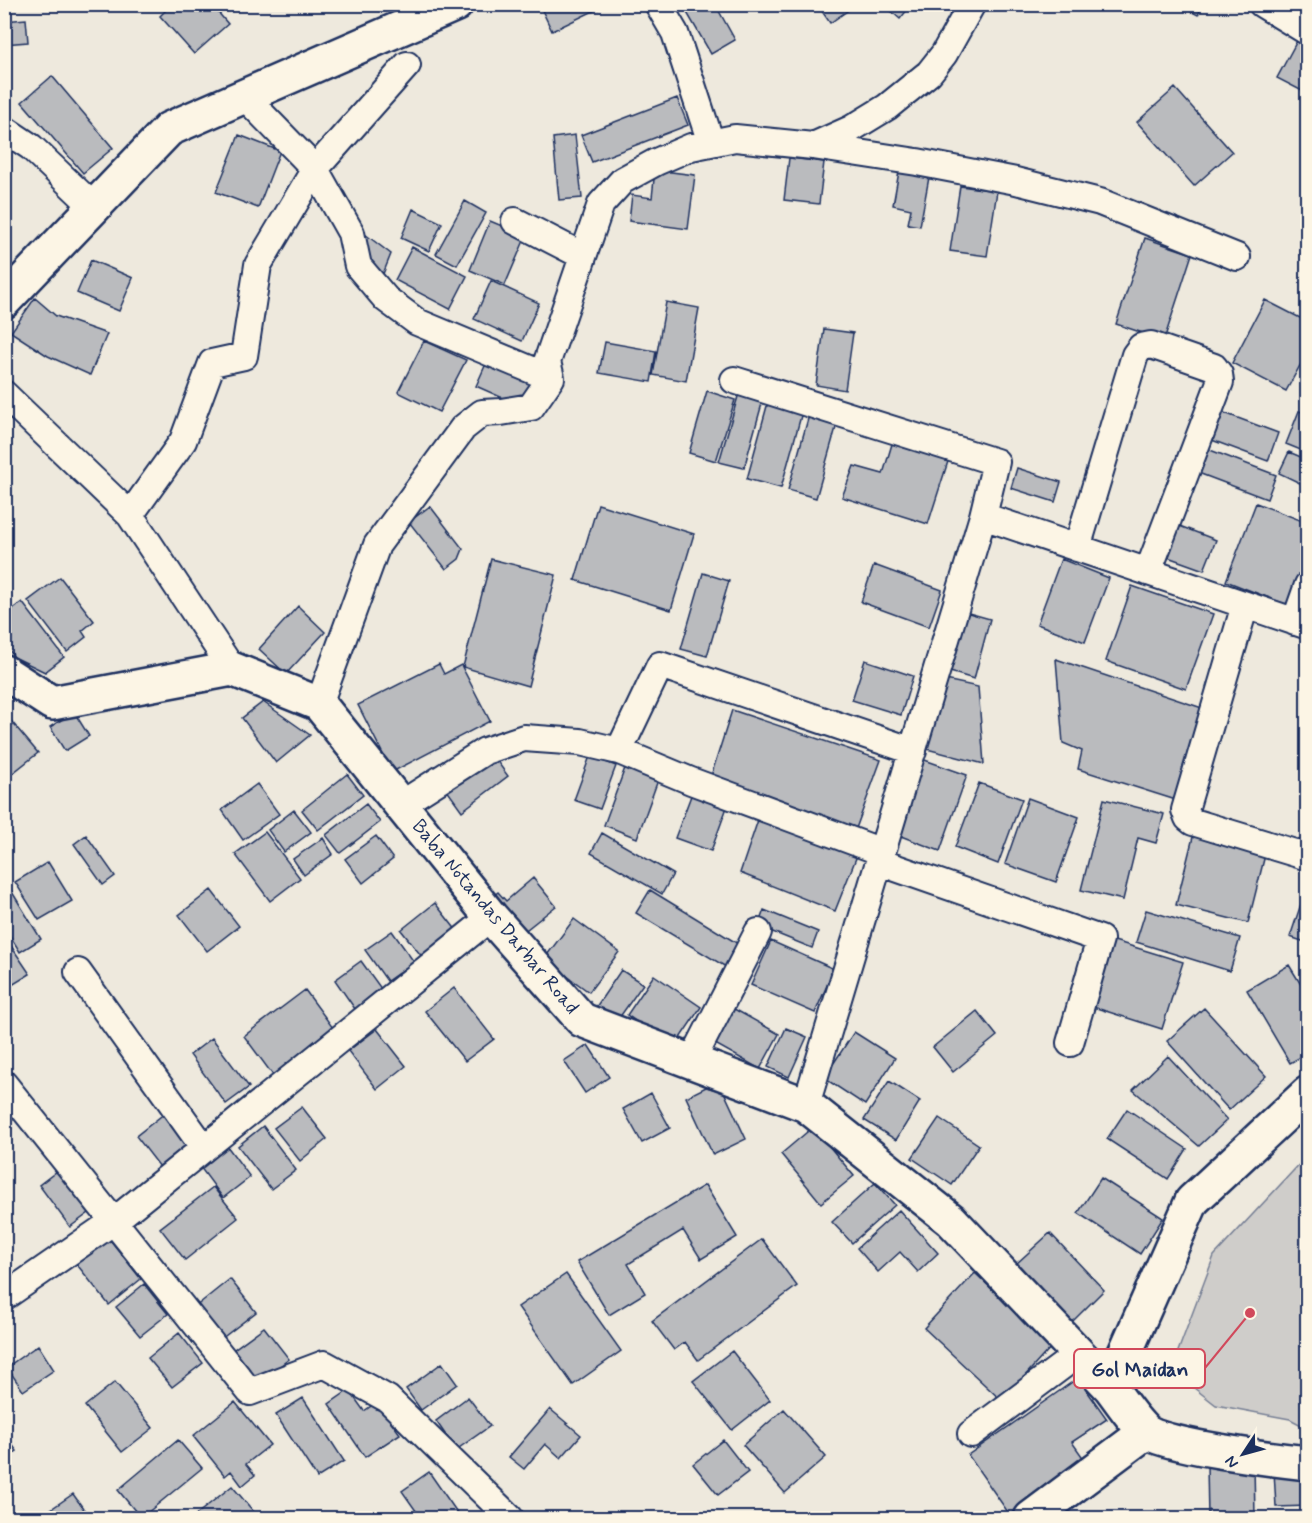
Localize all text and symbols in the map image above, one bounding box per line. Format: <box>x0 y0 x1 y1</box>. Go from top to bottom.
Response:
street label: Baba Notandas Darbar Road <box>405 814 585 1020</box>
callout: Gol Maidan <box>1074 1349 1205 1388</box>
text: Gol Maidan <box>1091 1356 1189 1384</box>
north arrow <box>1213 1424 1273 1484</box>
text: N <box>1220 1451 1244 1472</box>

